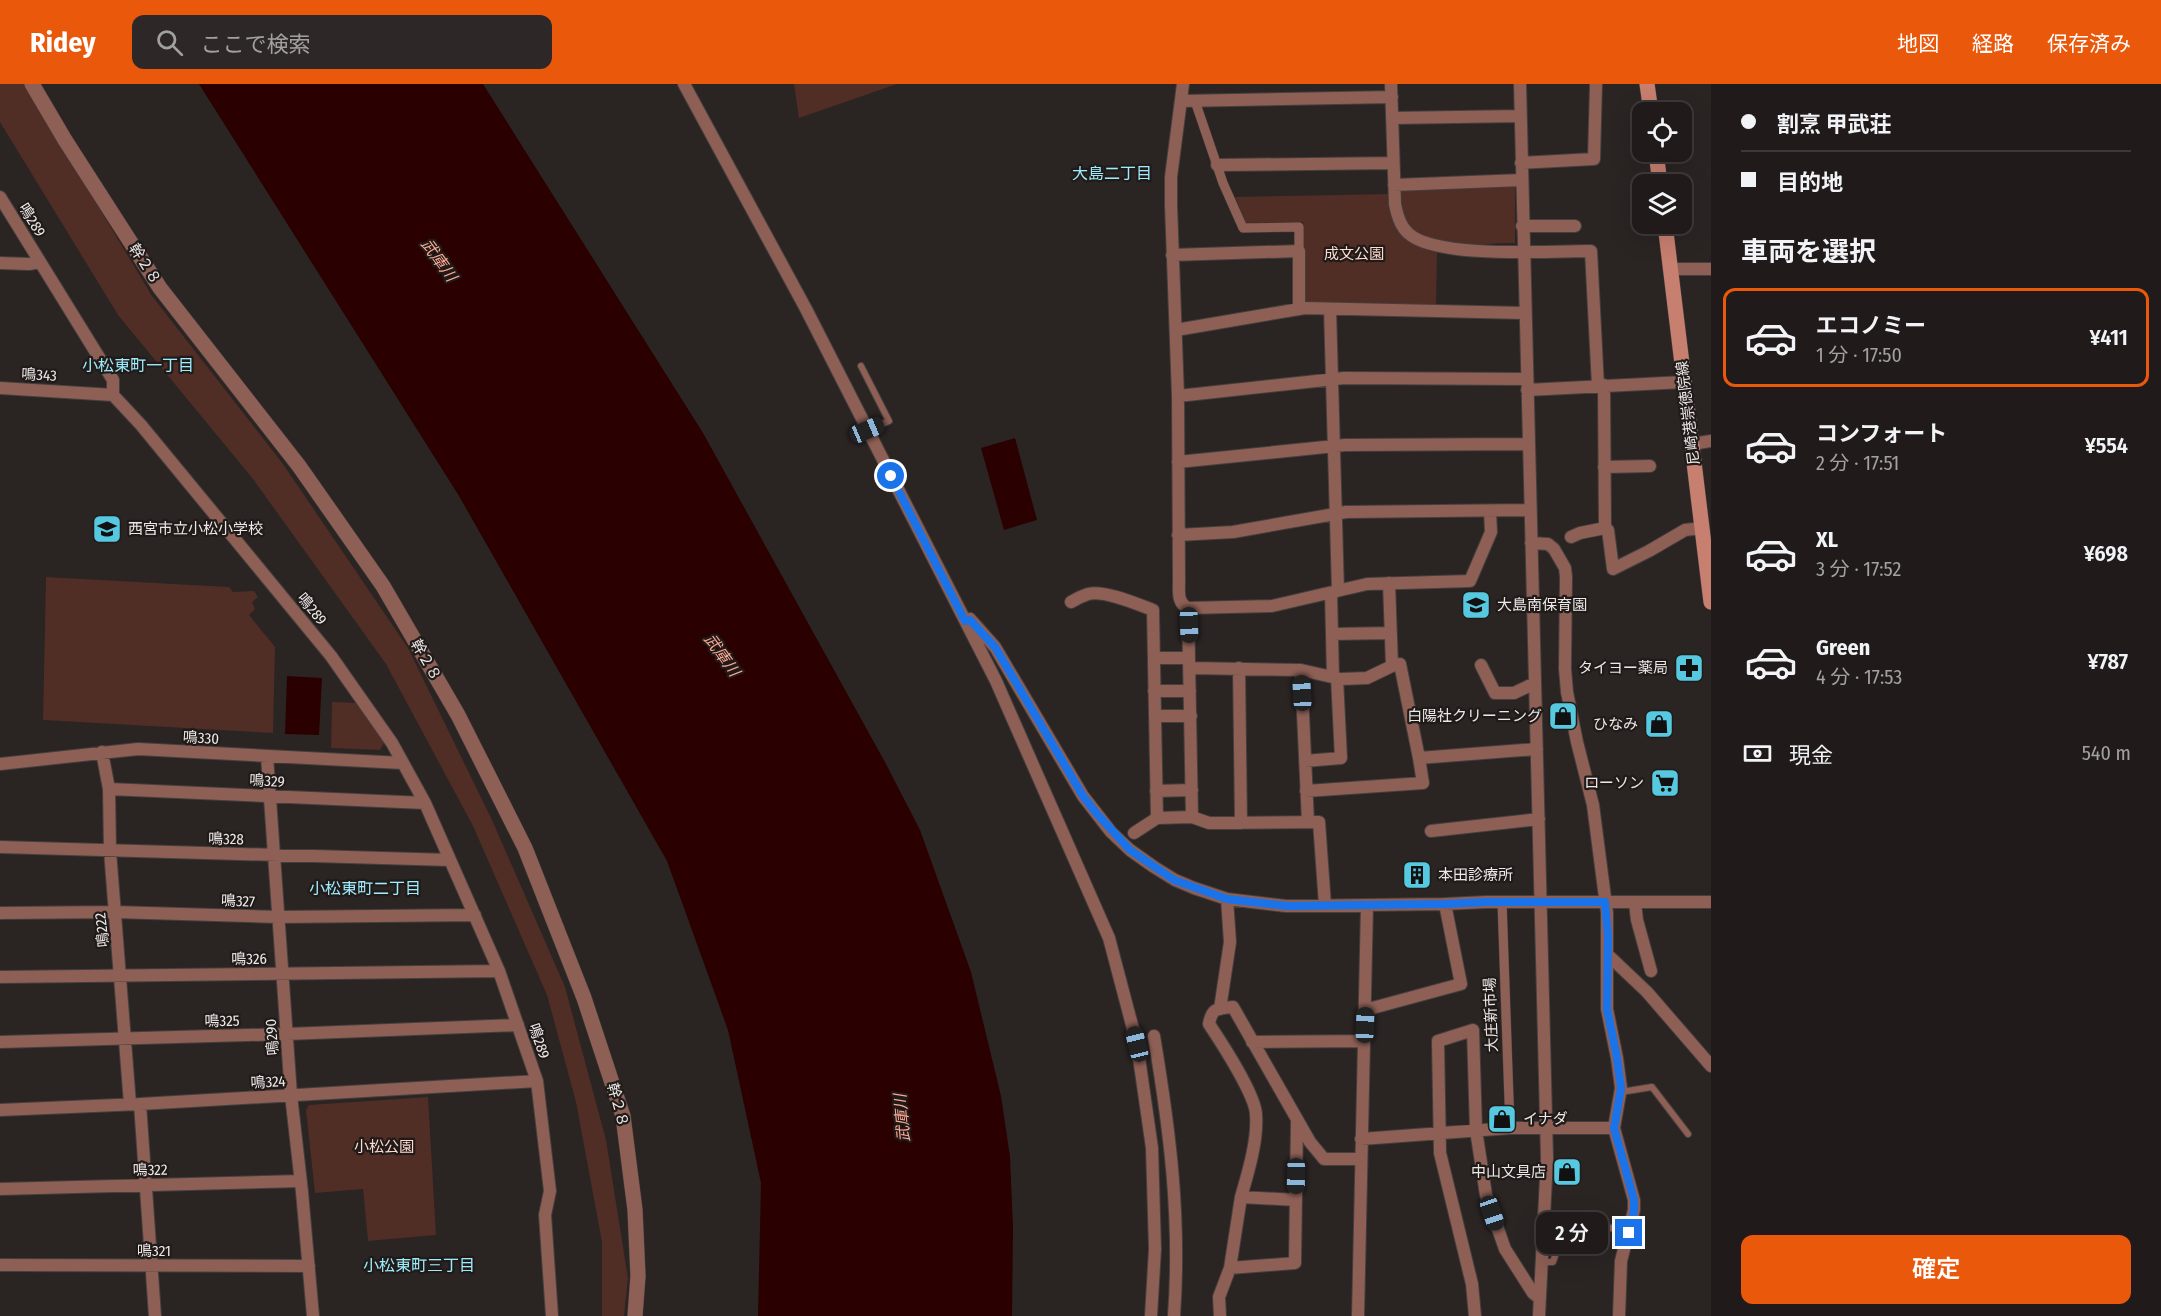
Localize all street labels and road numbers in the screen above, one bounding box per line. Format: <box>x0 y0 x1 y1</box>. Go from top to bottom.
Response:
street label: 鳴289 <box>15 200 49 240</box>
street label: 幹２８ <box>125 240 165 288</box>
street label: 尼崎港崇徳院線 <box>1673 360 1703 466</box>
street label: 鳴343 <box>21 365 57 385</box>
street label: 鳴289 <box>293 589 331 629</box>
street label: 幹２８ <box>407 636 445 684</box>
street label: 鳴330 <box>182 728 220 748</box>
street label: 鳴329 <box>249 771 285 791</box>
street label: 鳴328 <box>208 830 244 848</box>
street label: 鳴327 <box>221 891 255 911</box>
street label: 鳴222 <box>91 911 113 948</box>
street label: 鳴326 <box>231 950 267 968</box>
street label: 大庄新市場 <box>1481 977 1501 1053</box>
street label: 鳴325 <box>204 1012 240 1030</box>
street label: 鳴290 <box>262 1018 282 1056</box>
street label: 鳴289 <box>525 1021 553 1061</box>
street label: 鳴324 <box>250 1072 286 1092</box>
street label: 幹２８ <box>603 1081 633 1129</box>
street label: 鳴322 <box>132 1161 168 1179</box>
street label: 鳴321 <box>137 1242 171 1260</box>

